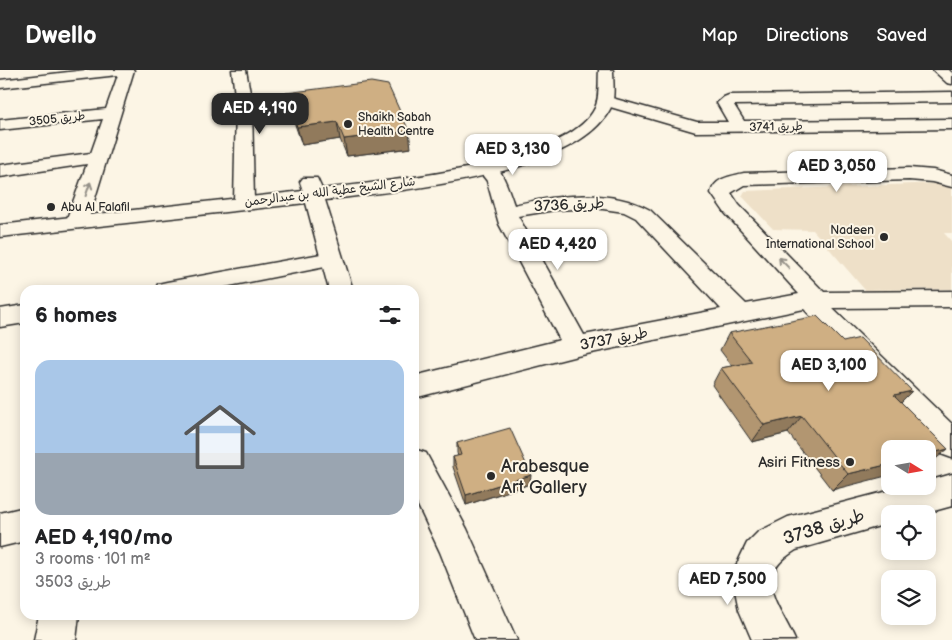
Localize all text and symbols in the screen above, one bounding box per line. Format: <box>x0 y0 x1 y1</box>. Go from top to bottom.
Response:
text: Dwello <box>25 21 97 50</box>
text: Map <box>702 25 738 46</box>
text: Directions <box>766 25 848 46</box>
text: Saved <box>876 25 927 46</box>
pin: AED 4,190 <box>203 92 317 135</box>
text: AED 4,190 <box>223 99 297 118</box>
street label: طريق 3505 <box>28 109 86 129</box>
place label: Shaikh Sabah Health Centre <box>358 110 434 139</box>
marker: Shaikh Sabah Health Centre <box>342 118 354 130</box>
street label: طريق 3741 <box>749 119 803 135</box>
pin: AED 3,130 <box>456 134 570 176</box>
text: AED 3,130 <box>476 140 550 159</box>
pin: AED 3,050 <box>780 150 894 193</box>
text: AED 3,050 <box>798 157 876 176</box>
street label: شارع الشيخ عطية الله بن عبدالرحمن <box>244 174 416 211</box>
one-way arrow <box>84 181 93 197</box>
street label: طريق 3736 <box>533 194 605 216</box>
place label: Abu Al Falafil <box>61 200 130 215</box>
marker: Abu Al Falafil <box>45 201 57 213</box>
place label: Nadeen International School <box>766 223 874 252</box>
pin: AED 4,420 <box>501 228 615 271</box>
marker: Nadeen International School <box>878 231 890 243</box>
text: AED 4,420 <box>519 235 597 254</box>
one-way arrow <box>779 257 791 269</box>
icon: filters <box>376 301 404 329</box>
text: 6 homes <box>35 303 117 328</box>
street label: طريق 3737 <box>578 323 650 355</box>
pin: AED 3,100 <box>772 350 886 392</box>
text: AED 3,100 <box>791 356 867 375</box>
icon: home <box>175 392 265 482</box>
north arrow <box>881 440 936 495</box>
map controls <box>881 440 936 625</box>
place label: Asiri Fitness <box>758 453 841 472</box>
place label: Arabesque Art Gallery <box>501 456 590 498</box>
marker: Asiri Fitness <box>844 456 856 468</box>
marker: Arabesque Art Gallery <box>485 470 497 482</box>
street label: طريق 3738 <box>781 505 867 549</box>
button: locate <box>881 505 936 560</box>
text: AED 4,190/mo <box>35 525 173 550</box>
text: 3 rooms · 101 m² <box>35 550 151 569</box>
pin: AED 7,500 <box>671 564 785 606</box>
text: AED 7,500 <box>689 570 767 589</box>
button: layers <box>881 570 936 625</box>
text: طريق 3503 <box>35 573 111 592</box>

